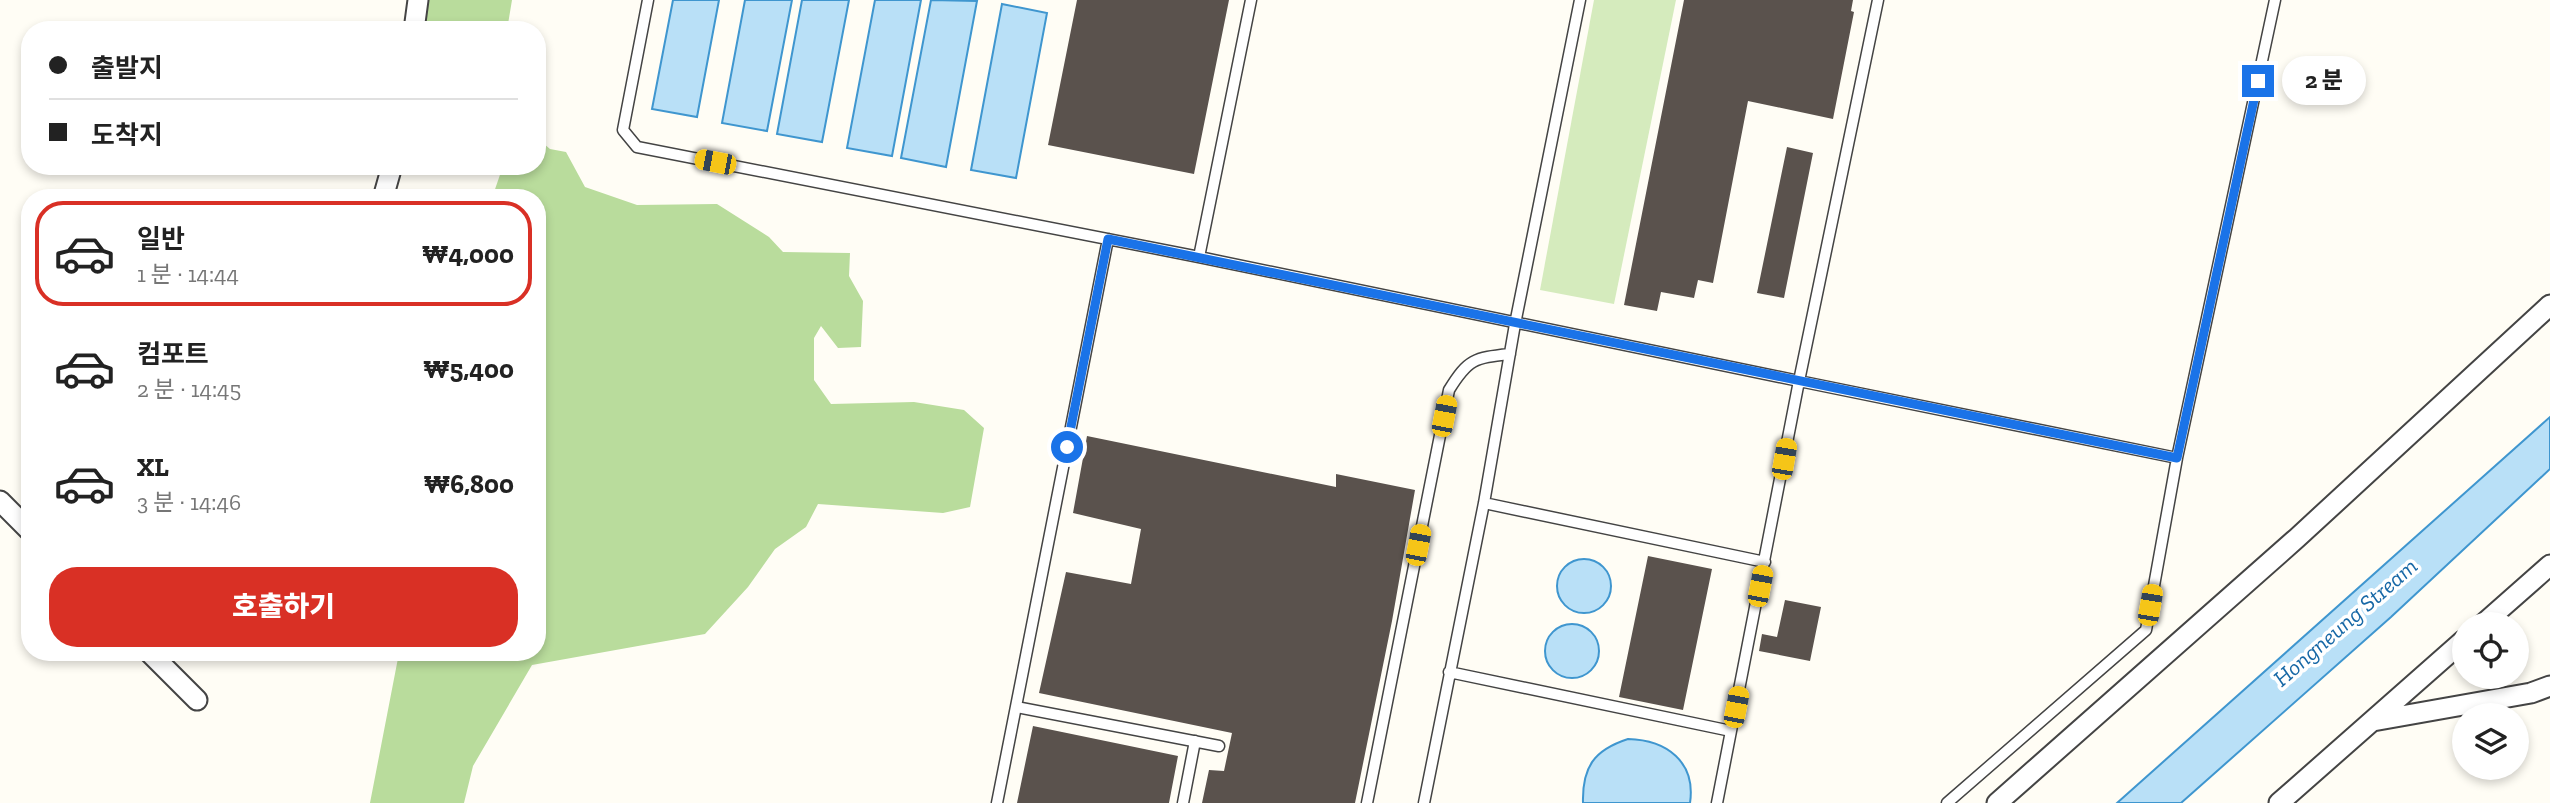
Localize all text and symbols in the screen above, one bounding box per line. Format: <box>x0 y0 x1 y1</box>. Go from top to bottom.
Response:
text: 출발지 <box>91 52 163 84</box>
callout: 2 분 <box>2282 56 2366 106</box>
route end <box>2242 65 2274 97</box>
text: 2 분 <box>2305 66 2343 94</box>
text: 도착지 <box>91 119 163 151</box>
car <box>693 148 738 176</box>
icon: car <box>53 222 116 285</box>
text: 일반 <box>137 223 185 255</box>
text: ₩4,000 <box>422 238 514 270</box>
text: 1 분 · 14:44 <box>137 260 239 288</box>
icon: car <box>53 337 116 400</box>
text: 컴포트 <box>137 338 209 370</box>
text: ₩5,400 <box>423 353 514 385</box>
text: 2 분 · 14:45 <box>137 375 241 403</box>
car <box>1430 393 1459 439</box>
route start <box>1051 431 1083 463</box>
car <box>1771 436 1798 482</box>
text: XL <box>137 451 169 483</box>
icon: car <box>53 452 116 515</box>
text: ₩6,800 <box>424 468 514 500</box>
text: 3 분 · 14:46 <box>137 488 241 516</box>
car <box>1404 522 1433 568</box>
water label: Hongneung Stream <box>2267 552 2423 692</box>
car <box>1746 563 1775 609</box>
button: 호출하기 <box>49 567 518 647</box>
car <box>2137 582 2164 628</box>
map controls <box>2452 612 2529 780</box>
button: locate <box>2452 612 2529 689</box>
car <box>1722 684 1751 730</box>
button: layers <box>2452 703 2529 780</box>

